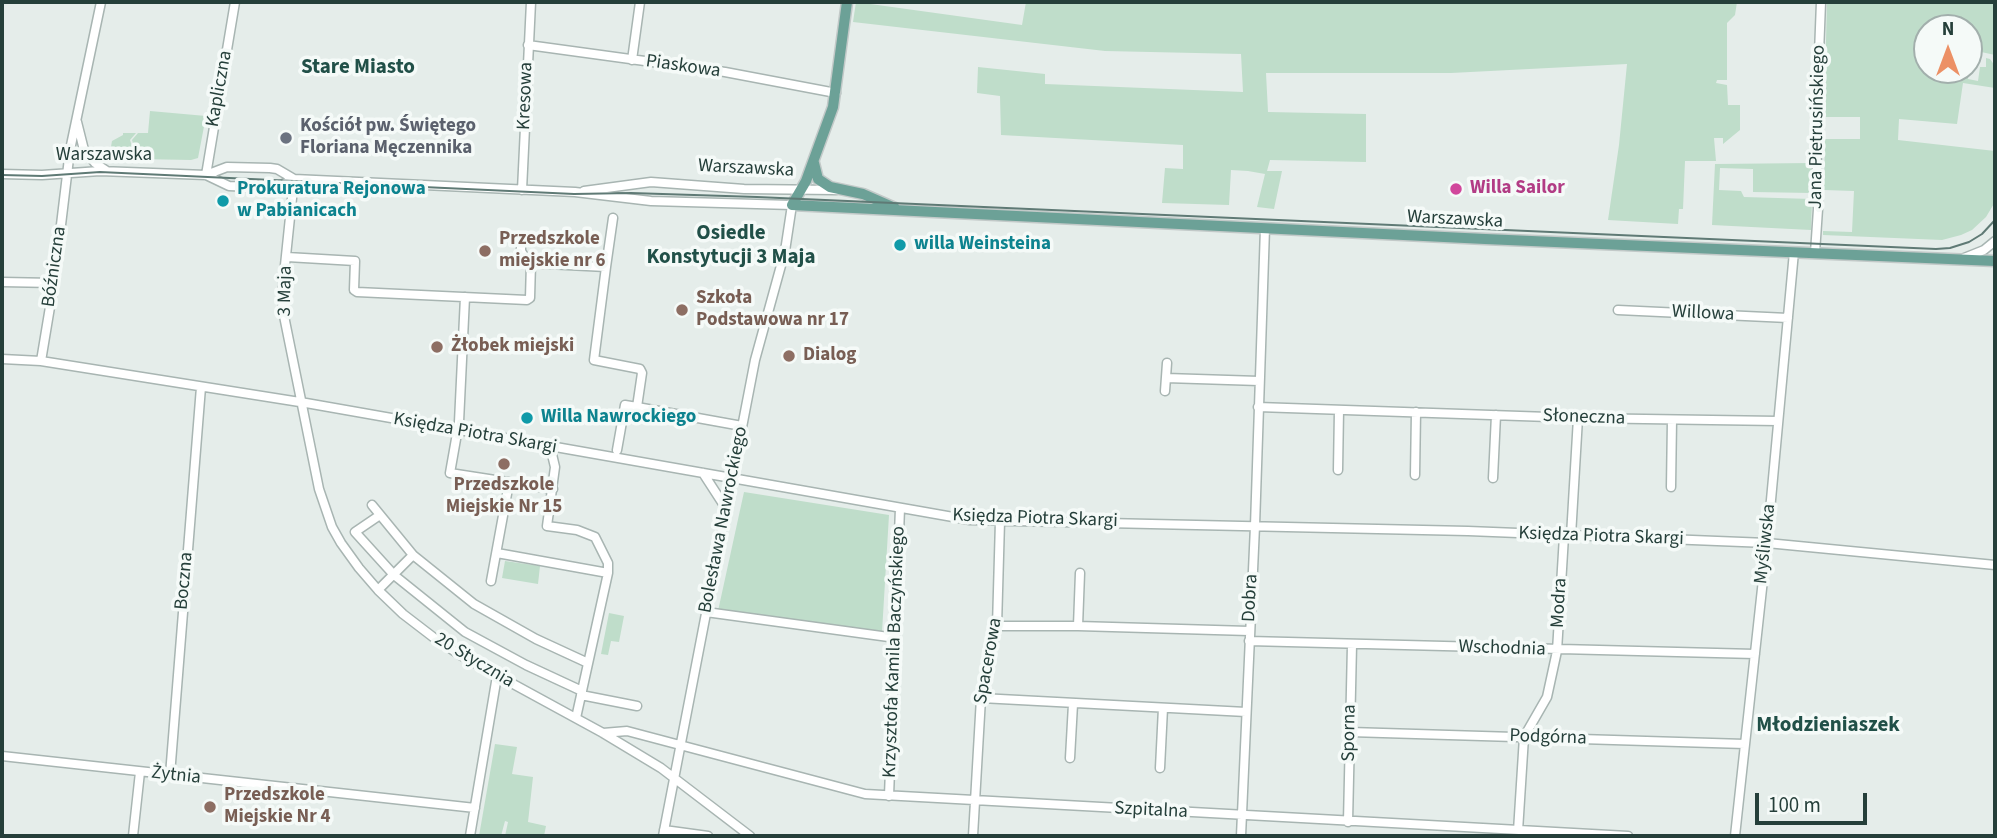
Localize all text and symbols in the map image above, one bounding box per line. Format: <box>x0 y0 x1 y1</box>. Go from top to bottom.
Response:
north arrow <box>1913 14 1983 84</box>
text: N <box>1942 16 1954 43</box>
street label: Jana Pietrusińskiego <box>1805 45 1831 209</box>
street label: Kapliczna <box>202 49 238 129</box>
street label: Piaskowa <box>644 50 722 84</box>
district label: Stare Miasto <box>301 55 415 81</box>
street label: Kresowa <box>513 62 539 130</box>
place label: Kościół pw. Świętego Floriana Męczennika <box>300 116 476 160</box>
marker: Kościół pw. Świętego Floriana Męczennika <box>278 130 294 146</box>
street label: Warszawska <box>56 145 152 167</box>
street label: Warszawska <box>697 155 795 183</box>
place label: Willa Sailor <box>1470 178 1565 200</box>
place label: Prokuratura Rejonowa w Pabianicach <box>237 179 426 223</box>
marker: Willa Sailor <box>1448 181 1464 197</box>
marker: Prokuratura Rejonowa w Pabianicach <box>215 193 231 209</box>
street label: Warszawska <box>1406 206 1504 234</box>
district label: Osiedle Konstytucji 3 Maja <box>647 221 815 271</box>
street label: Bóźniczna <box>38 225 72 309</box>
place label: Przedszkole miejskie nr 6 <box>499 229 606 273</box>
place label: willa Weinsteina <box>914 234 1051 256</box>
marker: willa Weinsteina <box>892 237 908 253</box>
marker: Przedszkole miejskie nr 6 <box>477 243 493 259</box>
street label: 3 Maja <box>274 265 298 317</box>
place label: Szkoła Podstawowa nr 17 <box>696 288 849 332</box>
street label: Willowa <box>1671 301 1735 327</box>
marker: Szkoła Podstawowa nr 17 <box>674 302 690 318</box>
place label: Żłobek miejski <box>451 336 574 358</box>
marker: Żłobek miejski <box>429 339 445 355</box>
place label: Dialog <box>803 345 856 367</box>
marker: Dialog <box>781 348 797 364</box>
street label: Słoneczna <box>1542 405 1626 431</box>
place label: Willa Nawrockiego <box>541 407 696 429</box>
street label: Księdza Piotra Skargi <box>392 408 558 460</box>
marker: Willa Nawrockiego <box>519 410 535 426</box>
street label: Bolesława Nawrockiego <box>695 425 753 615</box>
marker: Przedszkole Miejskie Nr 15 <box>496 456 512 472</box>
place label: Przedszkole Miejskie Nr 15 <box>446 475 562 519</box>
street label: Myśliwska <box>1750 503 1782 585</box>
street label: Księdza Piotra Skargi <box>952 505 1118 533</box>
street label: Księdza Piotra Skargi <box>1518 523 1684 551</box>
street label: Krzysztofa Kamila Baczyńskiego <box>879 526 911 778</box>
street label: Boczna <box>171 551 199 611</box>
street label: Dobra <box>1238 573 1264 623</box>
street label: Modra <box>1547 577 1573 629</box>
street label: Spacerowa <box>970 616 1008 706</box>
street label: 20 Stycznia <box>430 628 518 694</box>
street label: Wschodnia <box>1458 636 1546 662</box>
street label: Sporna <box>1338 704 1362 762</box>
district label: Młodzieniaszek <box>1756 713 1900 739</box>
street label: Podgórna <box>1509 725 1587 751</box>
street label: Żytnia <box>150 762 202 790</box>
scale bar <box>1759 778 1871 822</box>
place label: Przedszkole Miejskie Nr 4 <box>224 785 331 829</box>
text: 100 m <box>1768 790 1821 820</box>
street label: Szpitalna <box>1114 798 1188 824</box>
marker: Przedszkole Miejskie Nr 4 <box>202 799 218 815</box>

